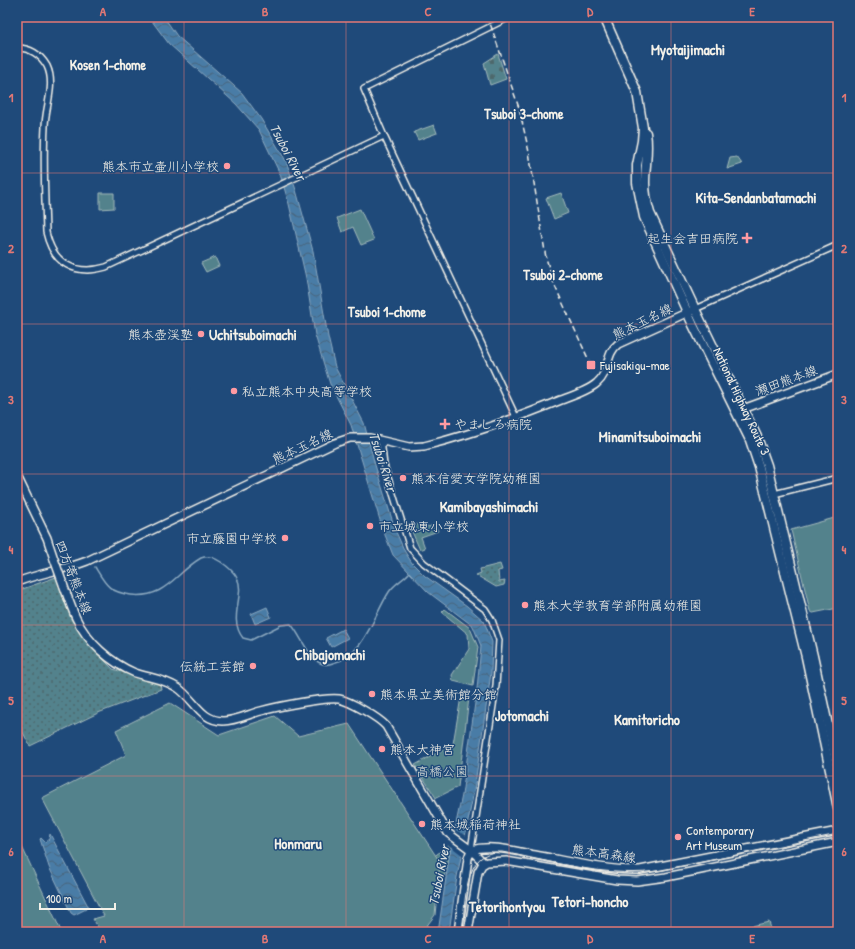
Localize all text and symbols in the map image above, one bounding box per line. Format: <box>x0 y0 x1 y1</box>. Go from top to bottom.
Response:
text: A <box>100 2 107 20</box>
text: B <box>262 2 269 20</box>
text: C <box>424 2 432 20</box>
text: D <box>587 2 594 20</box>
text: E <box>749 2 755 20</box>
district label: Myotaijimachi <box>651 39 725 61</box>
district label: Kosen 1-chome <box>70 55 147 74</box>
text: 1 <box>9 88 14 106</box>
text: 1 <box>842 88 847 106</box>
district label: Tsuboi 3-chome <box>483 104 564 123</box>
water label: Tsuboi River <box>266 120 312 185</box>
place label: 熊本市立壷川小学校 <box>102 157 219 175</box>
marker: 熊本市立壷川小学校 <box>222 161 232 171</box>
district label: Kita-Sendanbatamachi <box>695 187 817 208</box>
place label: 起生会吉田病院 <box>647 229 738 247</box>
marker: 起生会吉田病院 <box>741 232 753 244</box>
text: 2 <box>8 239 15 257</box>
text: 2 <box>841 239 848 257</box>
district label: Tsuboi 2-chome <box>522 265 603 284</box>
street label: 熊本玉名線 <box>609 298 676 343</box>
district label: Tsuboi 1-chome <box>347 302 426 321</box>
district label: Uchitsuboimachi <box>209 324 297 345</box>
place label: 熊本壺渓塾 <box>128 325 193 343</box>
marker: 熊本壺渓塾 <box>196 329 206 339</box>
street label: National Highway Route 3 <box>709 344 775 458</box>
place label: Fujisakigu-mae <box>599 356 670 374</box>
marker: Fujisakigu-mae <box>585 359 597 371</box>
street label: 瀬田熊本線 <box>752 360 821 400</box>
place label: 私立熊本中央高等学校 <box>242 382 372 400</box>
marker: 私立熊本中央高等学校 <box>229 386 239 396</box>
text: 3 <box>8 390 14 408</box>
text: 3 <box>841 390 847 408</box>
place label: やましろ病院 <box>454 415 532 433</box>
marker: やましろ病院 <box>439 418 451 430</box>
street label: 熊本玉名線 <box>269 424 336 468</box>
district label: Minamitsuboimachi <box>599 426 701 447</box>
water label: Tsuboi River <box>365 430 402 495</box>
place label: 熊本信愛女学院幼稚園 <box>411 469 541 487</box>
marker: 熊本信愛女学院幼稚園 <box>398 473 408 483</box>
district label: Kamibayashimachi <box>440 496 538 518</box>
place label: 市立城東小学校 <box>378 517 469 535</box>
marker: 市立城東小学校 <box>365 521 375 531</box>
place label: 市立藤園中学校 <box>186 529 277 547</box>
marker: 市立藤園中学校 <box>280 533 290 543</box>
street label: 四方寄熊本線 <box>52 537 97 618</box>
text: 4 <box>9 540 14 558</box>
text: 4 <box>842 540 847 558</box>
place label: 熊本大学教育学部附属幼稚園 <box>533 596 702 614</box>
marker: 熊本大学教育学部附属幼稚園 <box>520 600 530 610</box>
district label: Chibajomachi <box>294 644 366 665</box>
place label: 伝統工芸館 <box>180 657 245 675</box>
marker: 伝統工芸館 <box>248 661 258 671</box>
place label: 熊本県立美術館分館 <box>380 685 497 703</box>
marker: 熊本県立美術館分館 <box>367 689 377 699</box>
text: 5 <box>8 691 14 709</box>
text: 5 <box>841 691 847 709</box>
district label: Jotomachi <box>495 705 549 726</box>
district label: Kamitoricho <box>614 709 680 730</box>
place label: 熊本大神宮 <box>390 740 455 758</box>
marker: 熊本大神宮 <box>377 744 387 754</box>
park label: 高橋公園 <box>416 762 468 780</box>
place label: 熊本城稲荷神社 <box>430 815 521 833</box>
marker: 熊本城稲荷神社 <box>417 819 427 829</box>
place label: Contemporary Art Museum <box>686 821 755 854</box>
marker: Contemporary Art Museum <box>673 832 683 842</box>
district label: Honmaru <box>274 833 323 854</box>
street label: 熊本高森線 <box>571 840 638 867</box>
water label: Tsuboi River <box>423 841 454 907</box>
text: 6 <box>8 842 14 860</box>
text: 6 <box>841 842 847 860</box>
scale bar <box>40 885 115 911</box>
text: 100 m <box>46 890 72 907</box>
district label: Tetori-honcho <box>551 891 628 912</box>
district label: Tetorihontyou <box>468 896 546 918</box>
text: A <box>100 929 107 947</box>
text: B <box>262 929 269 947</box>
text: C <box>424 929 432 947</box>
text: D <box>587 929 594 947</box>
text: E <box>749 929 755 947</box>

